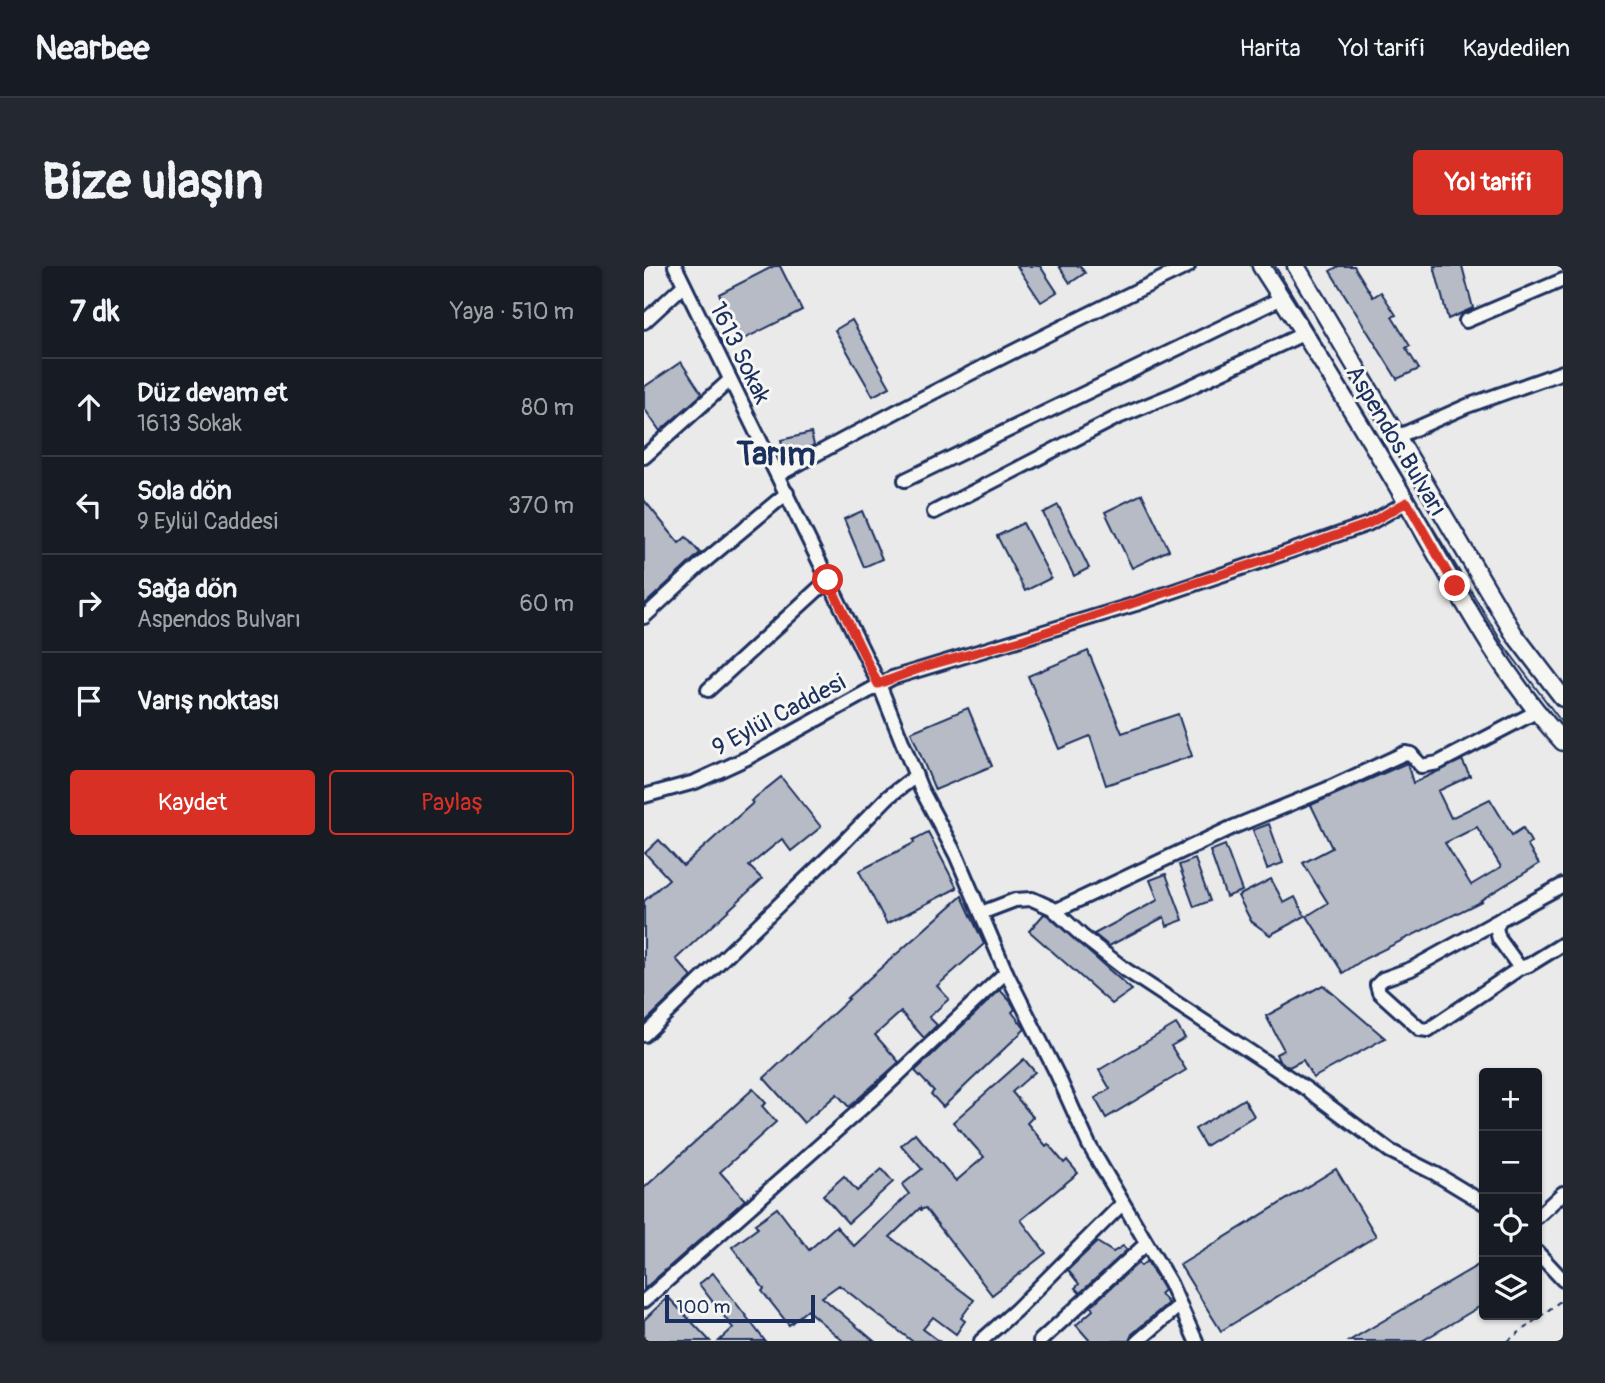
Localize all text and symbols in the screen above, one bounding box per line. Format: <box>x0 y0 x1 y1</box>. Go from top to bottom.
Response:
text: Nearbee <box>35 28 149 69</box>
text: Harita <box>1239 34 1301 63</box>
text: Yol tarifi <box>1339 34 1424 63</box>
text: Kaydedilen <box>1462 34 1570 63</box>
button: Yol tarifi <box>1413 150 1563 215</box>
text: Bize ulaşın <box>42 152 263 213</box>
text: 7 dk <box>70 293 120 330</box>
text: Yaya · 510 m <box>450 297 574 326</box>
street label: 1613 Sokak <box>703 297 777 409</box>
street label: Aspendos Bulvarı <box>1340 360 1452 522</box>
text: Düz devam et <box>137 377 288 409</box>
icon: ahead <box>70 388 108 426</box>
text: 80 m <box>521 393 574 422</box>
text: 1613 Sokak <box>137 409 242 438</box>
district label: Tarım <box>735 435 816 475</box>
text: Sola dön <box>137 475 232 507</box>
icon: left <box>70 486 108 524</box>
text: 370 m <box>508 491 574 520</box>
text: 9 Eylül Caddesi <box>137 507 278 536</box>
route start <box>812 564 843 595</box>
route end <box>1439 570 1470 601</box>
text: Sağa dön <box>137 573 237 605</box>
icon: right <box>70 584 108 622</box>
text: 60 m <box>519 589 574 618</box>
text: Aspendos Bulvarı <box>137 605 301 634</box>
street label: 9 Eylül Caddesi <box>707 668 851 762</box>
icon: arrive <box>70 682 108 720</box>
text: Varış noktası <box>137 685 279 717</box>
button: Kaydet <box>70 770 315 835</box>
button: Paylaş <box>329 770 574 835</box>
map controls <box>1479 1068 1542 1320</box>
button: + <box>1479 1068 1542 1131</box>
button: − <box>1479 1131 1542 1194</box>
button: locate <box>1479 1194 1542 1257</box>
button: layers <box>1479 1257 1542 1320</box>
scale bar <box>665 1292 816 1324</box>
text: 100 m <box>676 1295 730 1319</box>

